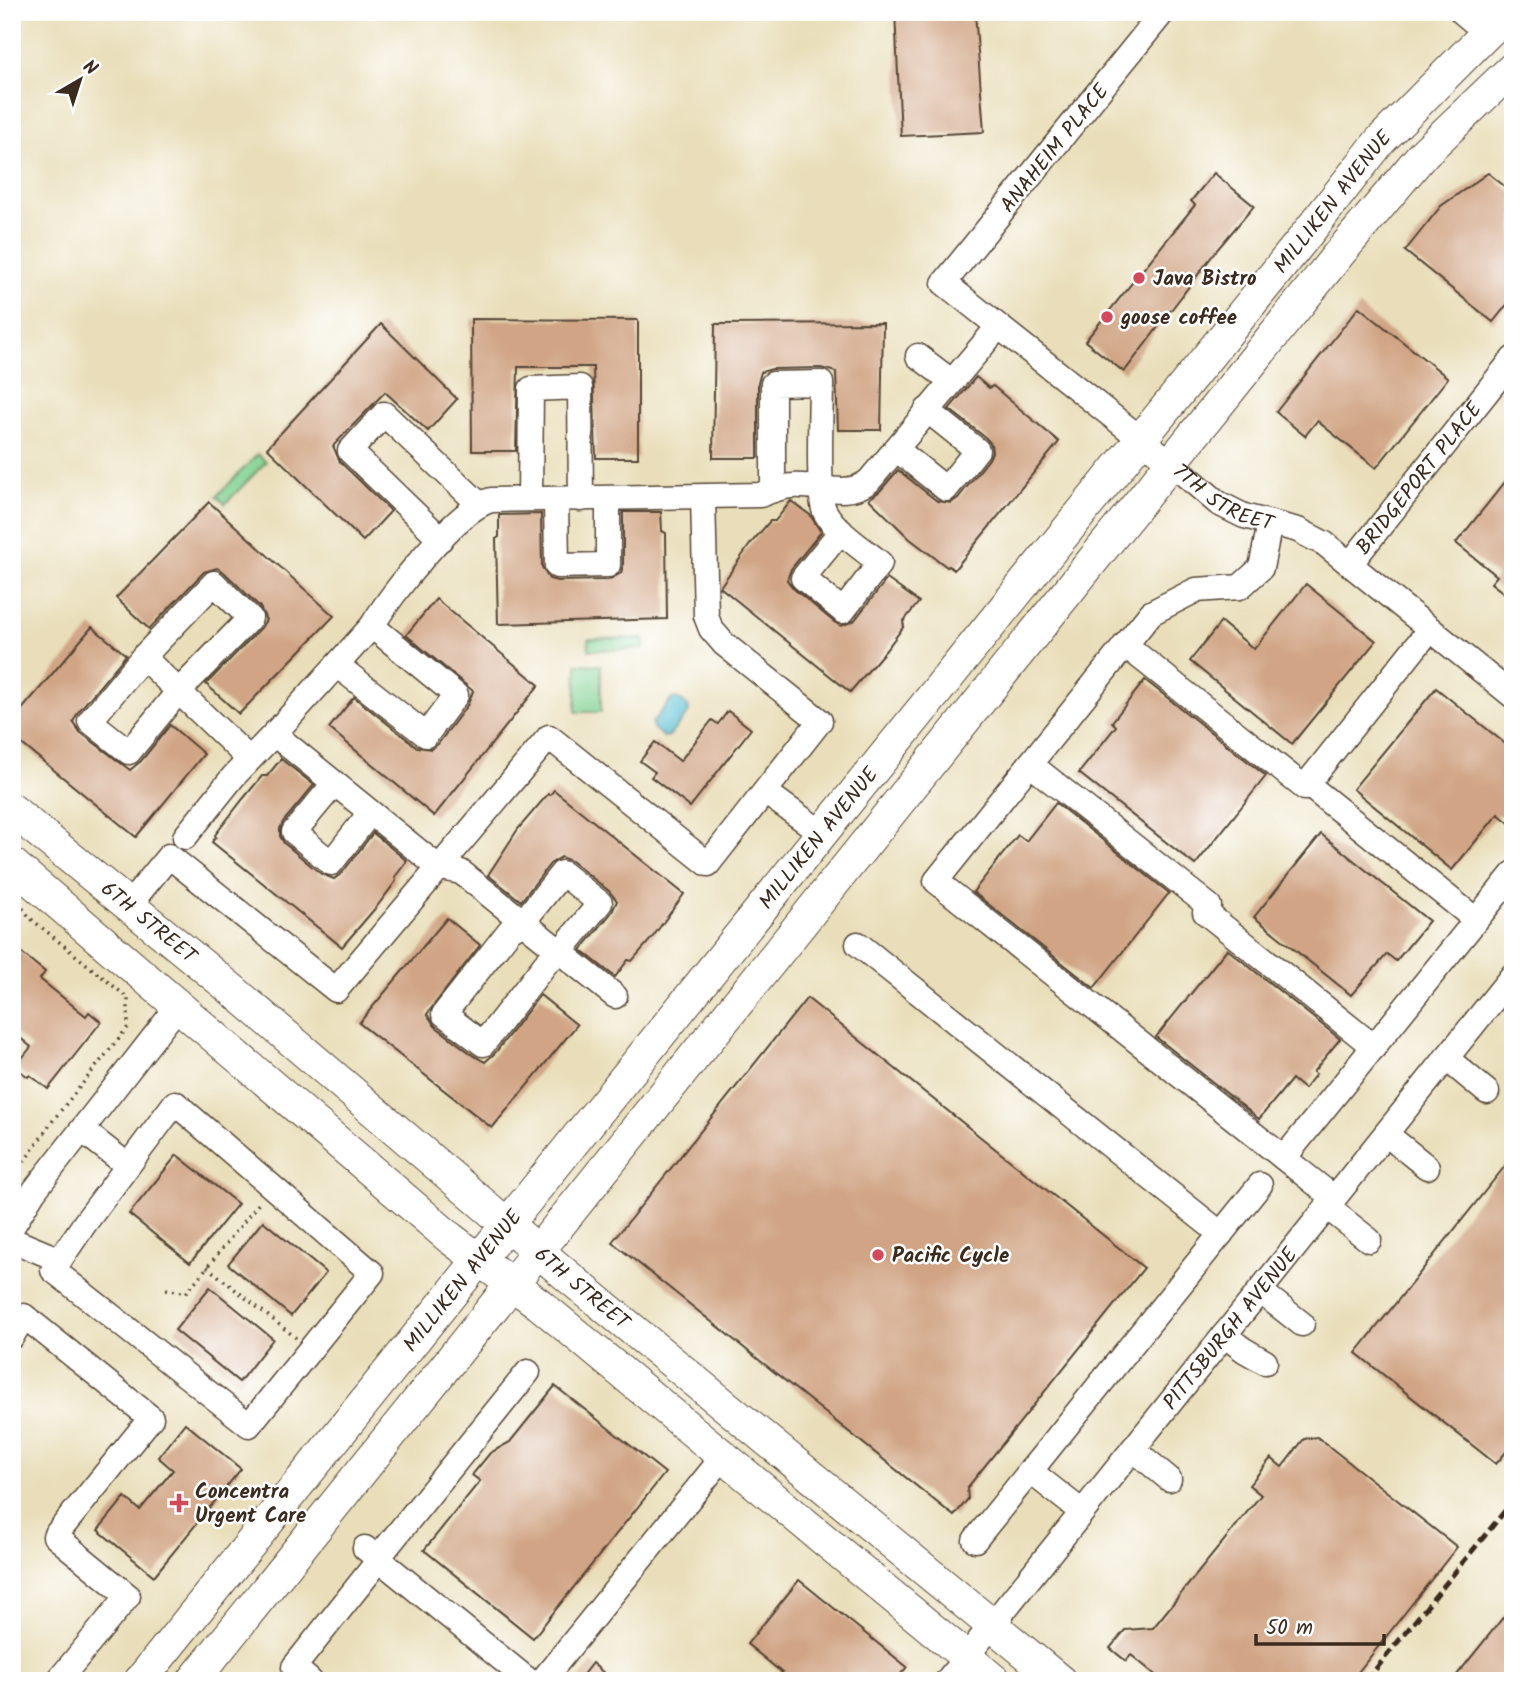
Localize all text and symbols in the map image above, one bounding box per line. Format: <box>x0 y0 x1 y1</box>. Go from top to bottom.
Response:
north arrow <box>46 46 116 116</box>
text: N <box>75 53 104 84</box>
street label: ANAHEIM PLACE <box>993 77 1118 221</box>
street label: MILLIKEN AVENUE <box>1266 123 1401 282</box>
place label: Java Bistro <box>1153 263 1257 296</box>
marker: Java Bistro <box>1131 270 1147 286</box>
place label: goose coffee <box>1120 302 1237 335</box>
marker: goose coffee <box>1099 309 1115 325</box>
street label: BRIDGEPORT PLACE <box>1348 395 1491 563</box>
street label: 7TH STREET <box>1165 456 1279 541</box>
street label: MILLIKEN AVENUE <box>751 760 888 917</box>
street label: 6TH STREET <box>93 874 205 974</box>
street label: MILLIKEN AVENUE <box>396 1202 532 1360</box>
street label: 6TH STREET <box>526 1239 638 1340</box>
place label: Pacific Cycle <box>892 1240 1009 1273</box>
street label: PITTSBURGH AVENUE <box>1155 1240 1307 1418</box>
marker: Pacific Cycle <box>870 1247 886 1263</box>
place label: Concentra Urgent Care <box>195 1476 306 1533</box>
marker: Concentra Urgent Care <box>169 1493 189 1513</box>
scale bar <box>1256 1602 1383 1646</box>
text: 50 m <box>1266 1612 1313 1645</box>

